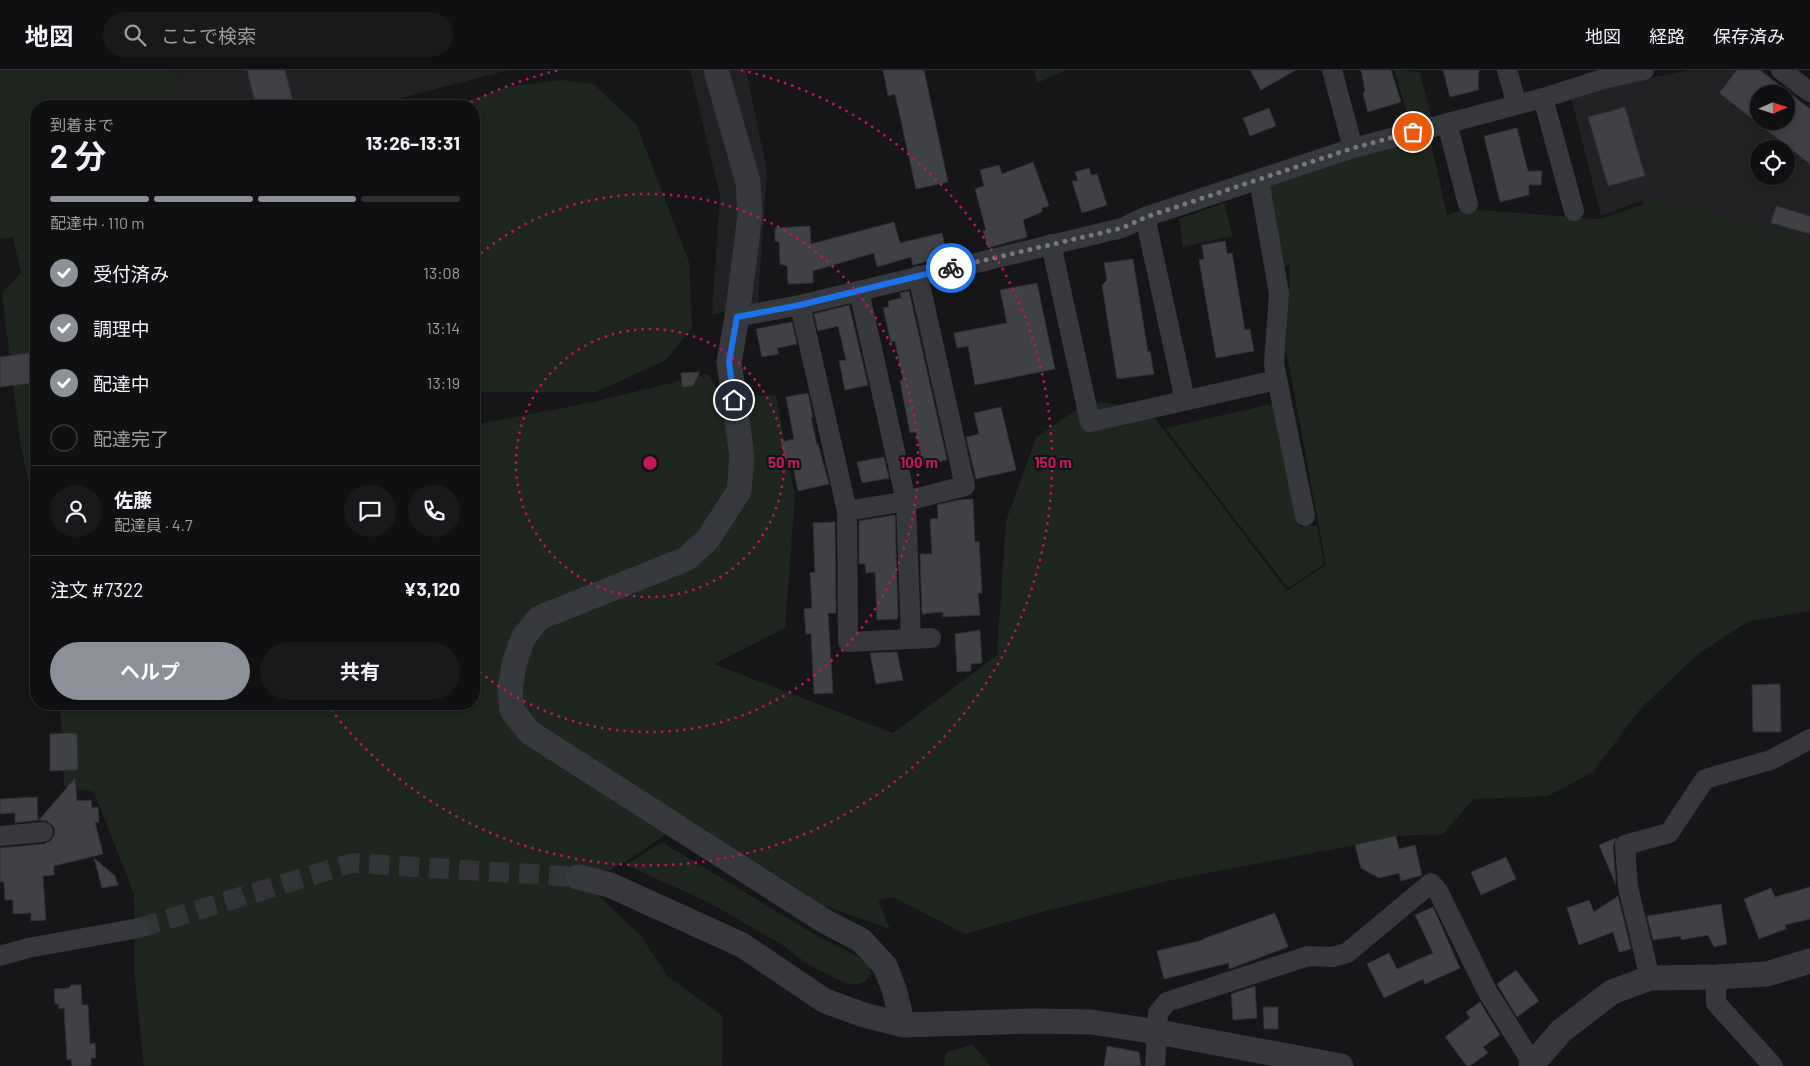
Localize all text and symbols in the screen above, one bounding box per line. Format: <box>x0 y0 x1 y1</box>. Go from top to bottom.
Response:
search box <box>103 12 453 57</box>
text: 地図 <box>25 21 73 50</box>
icon: search <box>121 21 149 49</box>
text: ここで検索 <box>161 24 256 47</box>
text: 地図 <box>1585 25 1621 47</box>
text: 経路 <box>1649 25 1685 47</box>
text: 保存済み <box>1713 25 1785 47</box>
north arrow <box>1750 85 1795 130</box>
map controls <box>1750 85 1795 185</box>
pin <box>1392 111 1434 153</box>
text: 到着まで <box>50 115 114 134</box>
icon: bag <box>1399 118 1427 146</box>
text: 13:26–13:31 <box>365 131 460 154</box>
text: 2 分 <box>50 136 106 174</box>
button: locate <box>1750 140 1795 185</box>
text: 配達中 · 110 m <box>50 213 144 232</box>
courier <box>926 243 976 293</box>
icon: bike <box>937 254 965 282</box>
icon: check <box>50 259 78 287</box>
text: 受付済み <box>93 262 169 285</box>
text: 13:08 <box>423 263 460 282</box>
icon: check <box>50 314 78 342</box>
text: 調理中 <box>93 317 150 340</box>
text: 13:14 <box>426 318 460 337</box>
icon: check <box>50 369 78 397</box>
text: 配達中 <box>93 372 150 395</box>
text: 13:19 <box>427 373 460 392</box>
pin <box>713 379 755 421</box>
icon: home <box>720 386 748 414</box>
text: 配達完了 <box>93 427 169 450</box>
text: 50 m <box>768 453 800 471</box>
text: 100 m <box>900 453 938 471</box>
text: 150 m <box>1034 453 1072 471</box>
centre of rings <box>641 454 659 472</box>
button: person <box>50 485 102 537</box>
button: chat <box>344 485 396 537</box>
button: phone <box>408 485 460 537</box>
text: 佐藤 <box>114 488 152 511</box>
text: 配達員 · 4.7 <box>114 515 193 534</box>
text: ¥3,120 <box>403 577 460 600</box>
text: 注文 #7322 <box>50 578 143 601</box>
button: ヘルプ <box>50 642 250 700</box>
button: 共有 <box>260 642 460 700</box>

